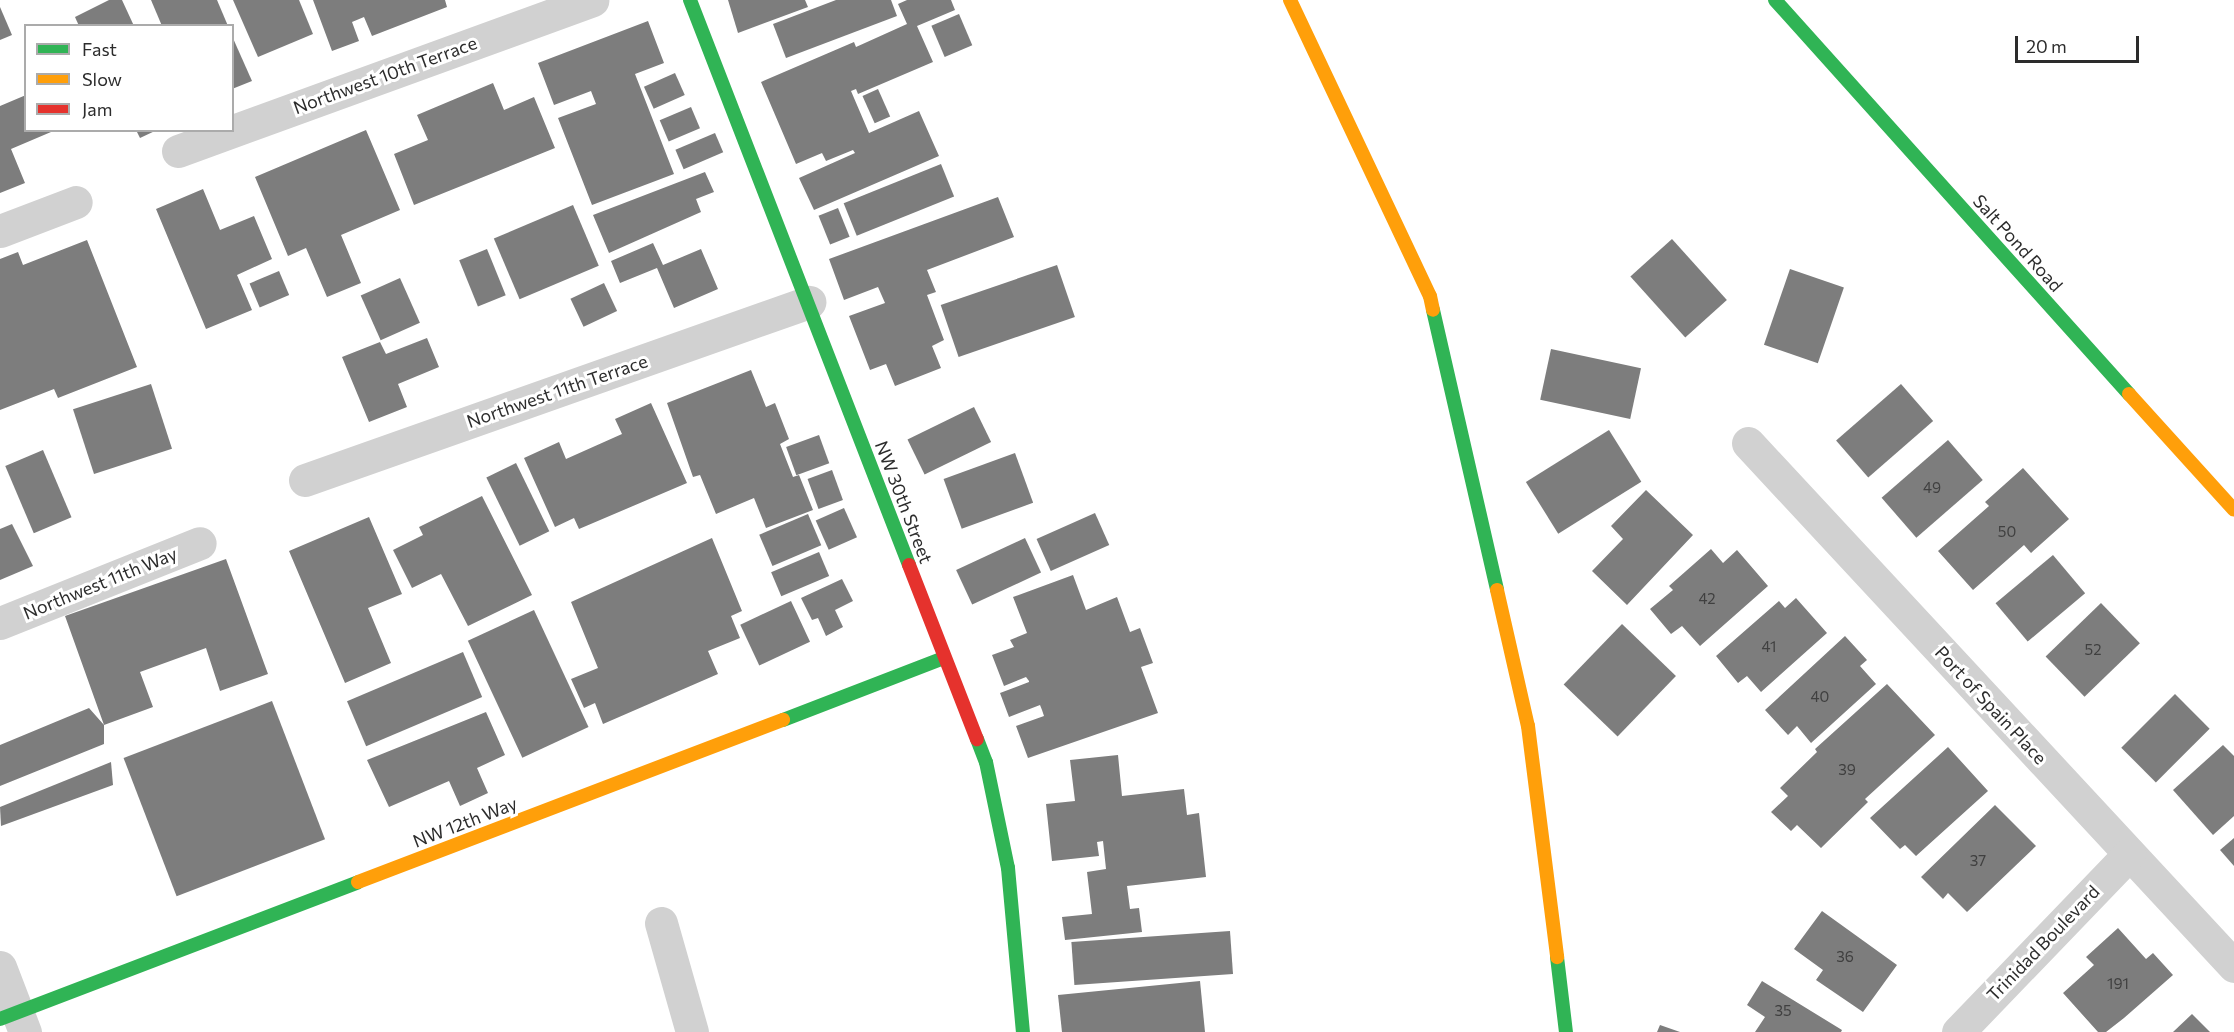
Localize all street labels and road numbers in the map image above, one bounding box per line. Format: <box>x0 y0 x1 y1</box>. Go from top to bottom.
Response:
street label: Northwest 10th Terrace <box>290 32 480 118</box>
street label: Salt Pond Road <box>1969 190 2067 296</box>
street label: Northwest 11th Terrace <box>464 350 650 432</box>
street label: NW 30th Street <box>871 438 937 566</box>
street label: Northwest 11th Way <box>20 542 180 624</box>
street label: Port of Spain Place <box>1931 641 2051 769</box>
street label: NW 12th Way <box>410 792 520 852</box>
street label: Trinidad Boulevard <box>1982 881 2104 1005</box>

